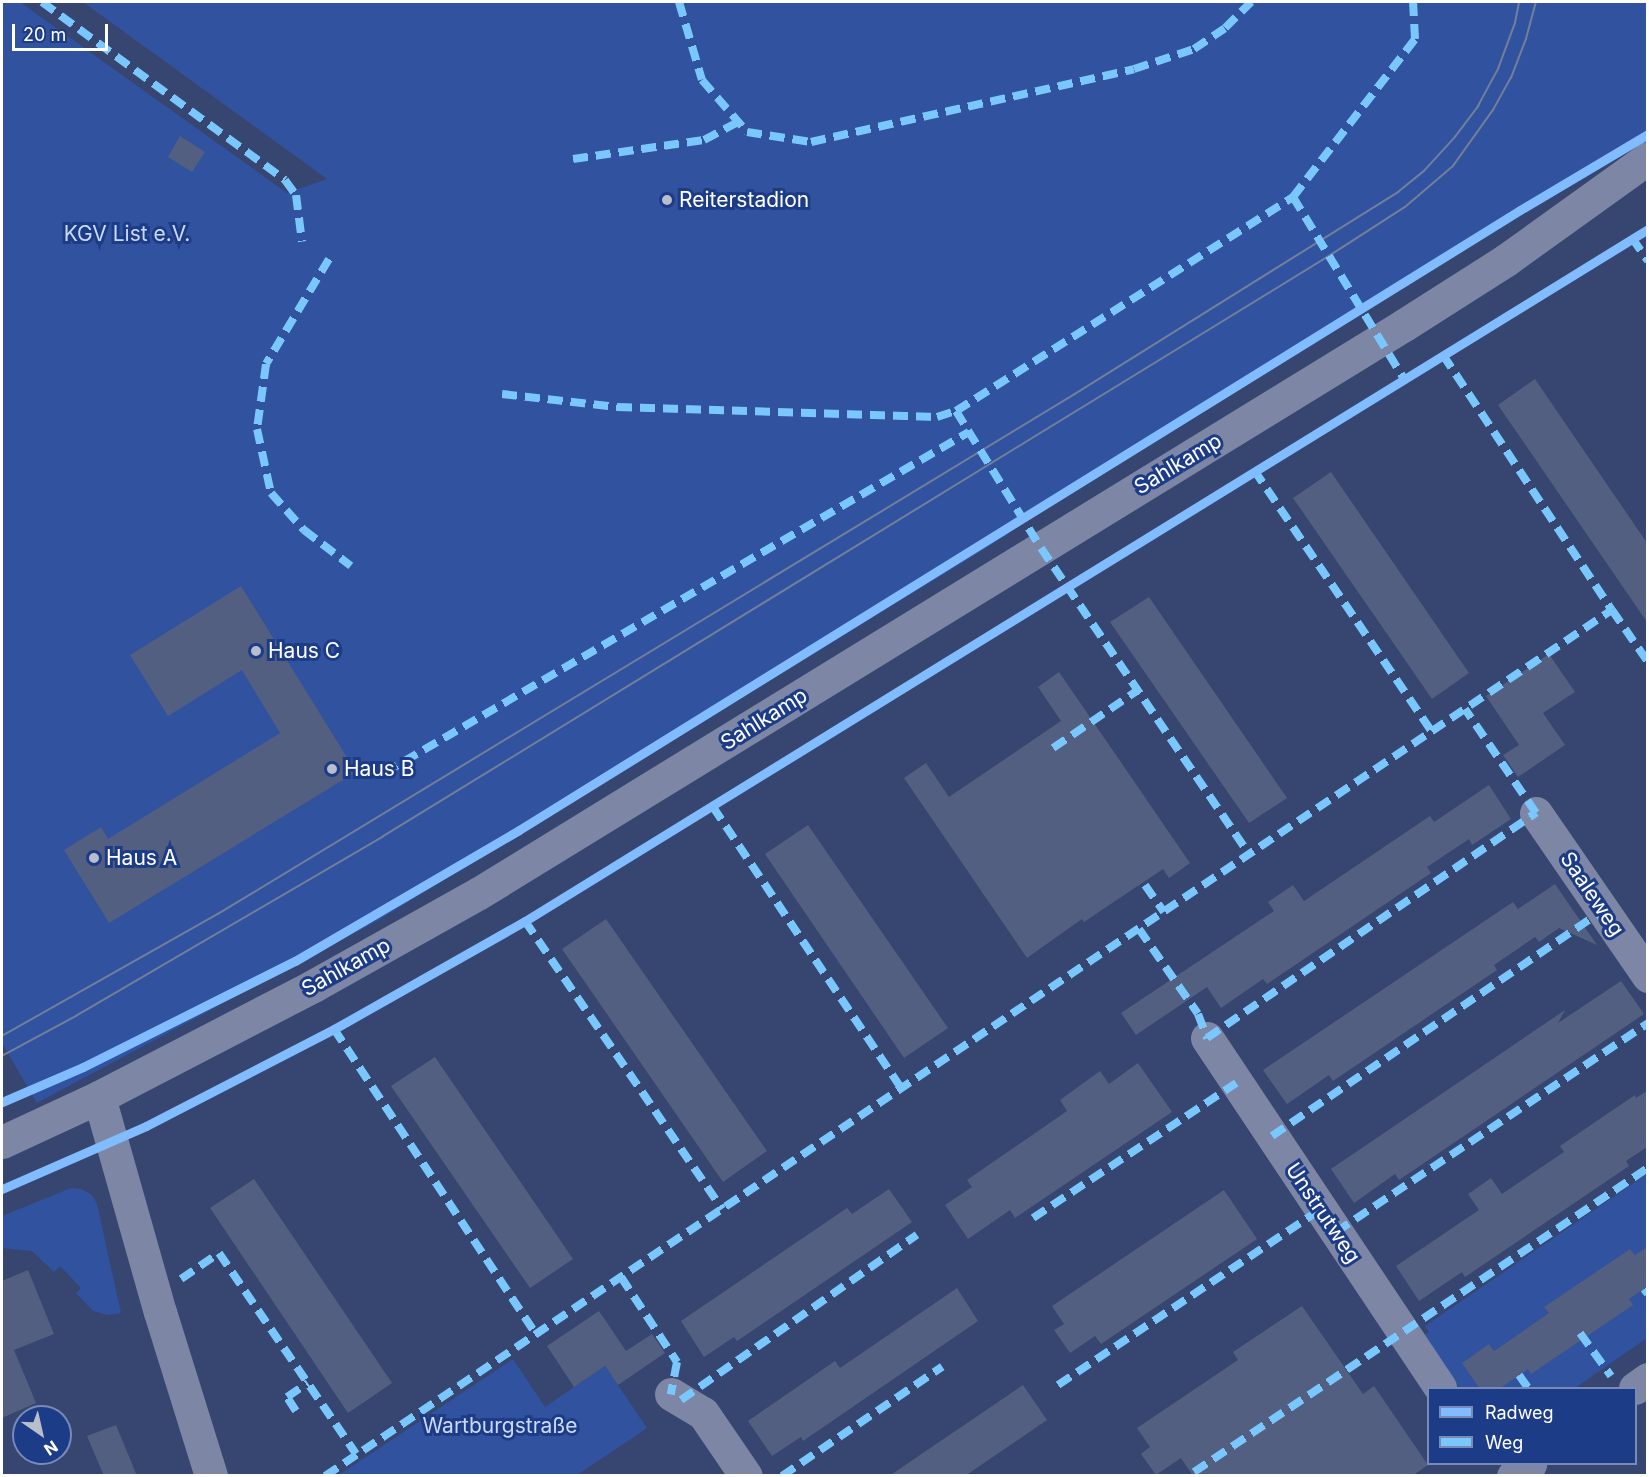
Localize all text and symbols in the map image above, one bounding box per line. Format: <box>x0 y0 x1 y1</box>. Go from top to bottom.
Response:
scale bar <box>15 12 111 50</box>
text: 20 m <box>23 24 66 45</box>
place label: Reiterstadion <box>679 187 809 213</box>
marker: Reiterstadion <box>660 193 674 207</box>
park label: KGV List e.V. <box>64 221 190 247</box>
street label: Sahlkamp <box>1130 428 1226 500</box>
place label: Haus C <box>268 638 340 664</box>
marker: Haus C <box>249 644 263 658</box>
street label: Sahlkamp <box>716 683 812 755</box>
place label: Haus B <box>344 756 415 782</box>
marker: Haus B <box>325 762 339 776</box>
place label: Haus A <box>106 845 177 871</box>
street label: Saaleweg <box>1555 847 1629 941</box>
marker: Haus A <box>87 851 101 865</box>
street label: Sahlkamp <box>297 932 395 1002</box>
street label: Unstrutweg <box>1280 1158 1366 1268</box>
legend <box>1427 1387 1637 1465</box>
text: Radweg <box>1485 1402 1554 1423</box>
north arrow <box>12 1405 72 1465</box>
park label: Wartburgstraße <box>422 1413 578 1439</box>
text: Weg <box>1485 1432 1523 1453</box>
text: N <box>40 1437 62 1460</box>

